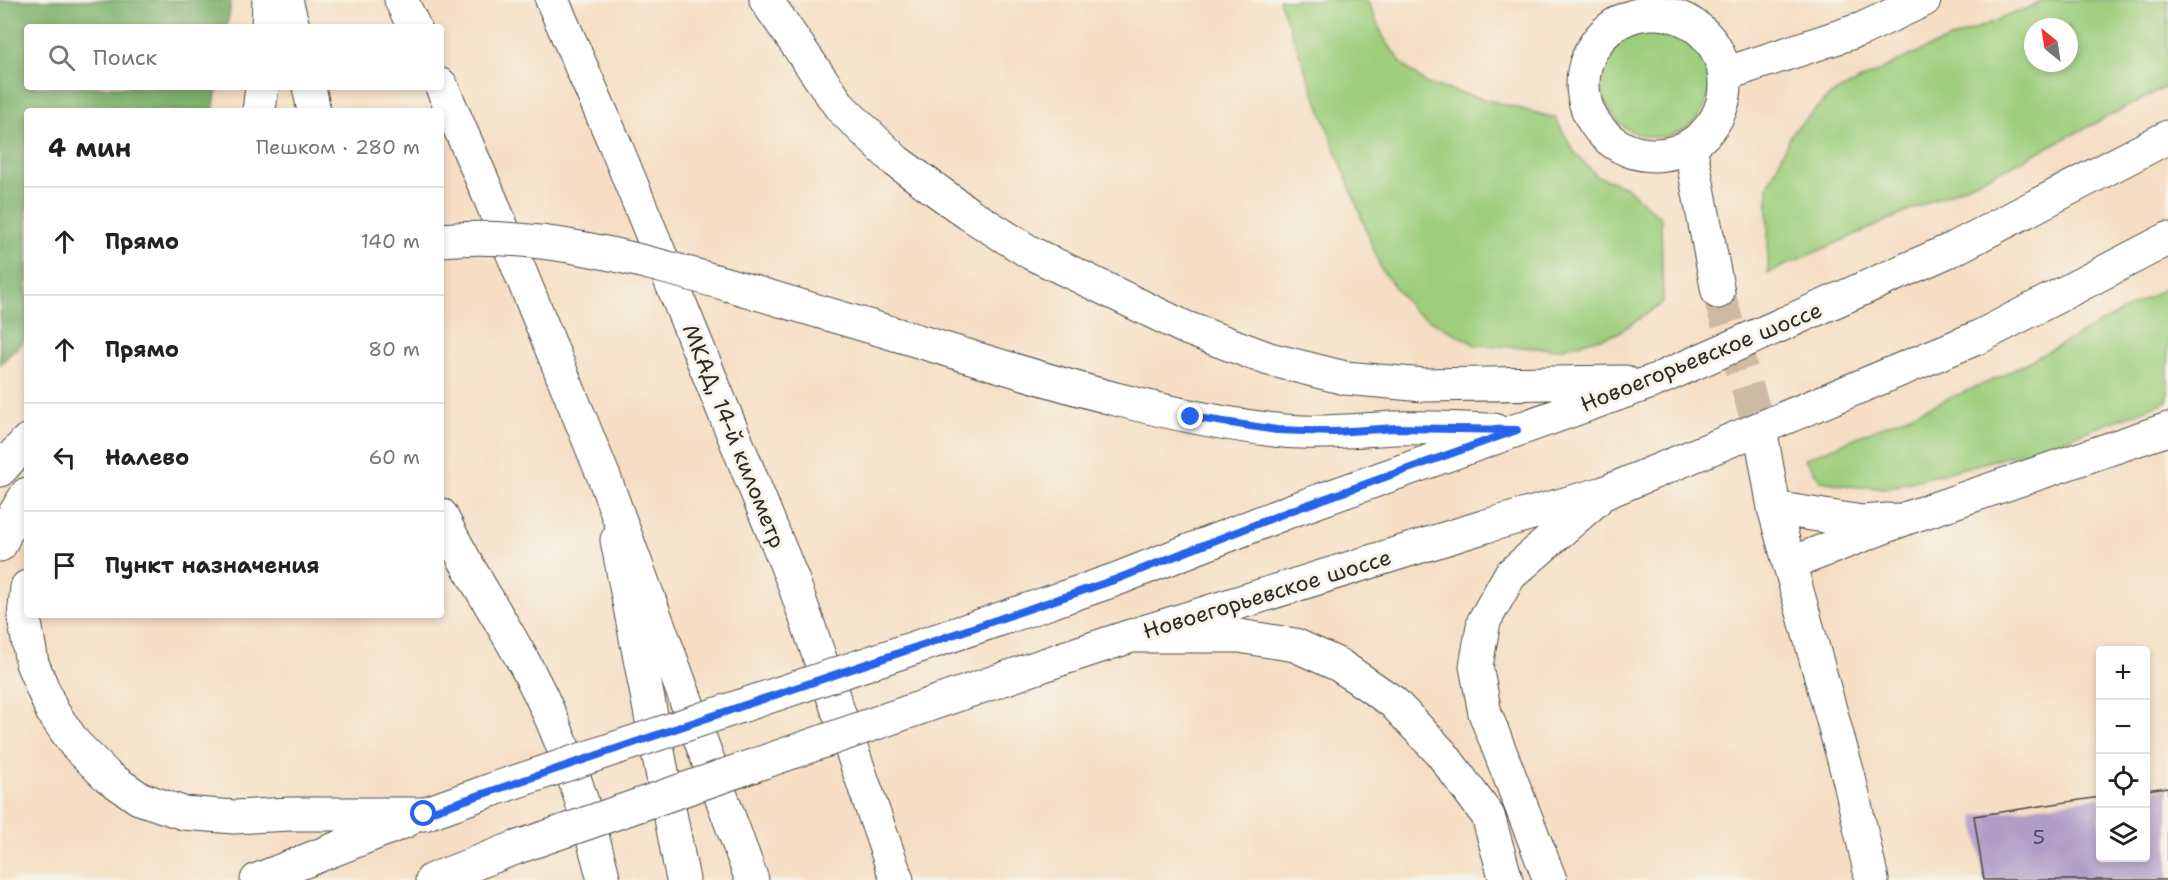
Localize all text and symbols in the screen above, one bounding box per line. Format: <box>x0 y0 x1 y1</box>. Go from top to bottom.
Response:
north arrow <box>2024 18 2078 72</box>
search box <box>24 24 444 90</box>
icon: search <box>45 41 78 74</box>
text: Поиск <box>93 43 157 72</box>
text: 4 мин <box>48 130 131 165</box>
text: Пешком · 280 m <box>256 134 420 160</box>
icon: ahead <box>48 225 81 258</box>
text: Прямо <box>105 227 179 256</box>
text: 140 m <box>361 228 420 254</box>
street label: Новоегорьевское шоссе <box>1576 295 1826 419</box>
street label: МКАД, 14-й километр <box>676 320 792 552</box>
icon: ahead <box>48 333 81 366</box>
text: Прямо <box>105 335 179 364</box>
text: 80 m <box>368 336 420 362</box>
route end <box>1177 403 1203 429</box>
icon: left <box>48 441 81 474</box>
text: Налево <box>105 443 189 472</box>
text: 60 m <box>368 444 420 470</box>
street label: Новоегорьевское шоссе <box>1139 542 1395 646</box>
icon: arrive <box>48 549 81 582</box>
text: Пункт назначения <box>105 551 319 580</box>
map controls <box>2096 646 2150 862</box>
button: + <box>2096 646 2150 700</box>
button: − <box>2096 700 2150 754</box>
button: locate <box>2096 754 2150 808</box>
route start <box>410 800 436 826</box>
button: layers <box>2096 808 2150 862</box>
house number: 5 <box>2033 824 2045 850</box>

